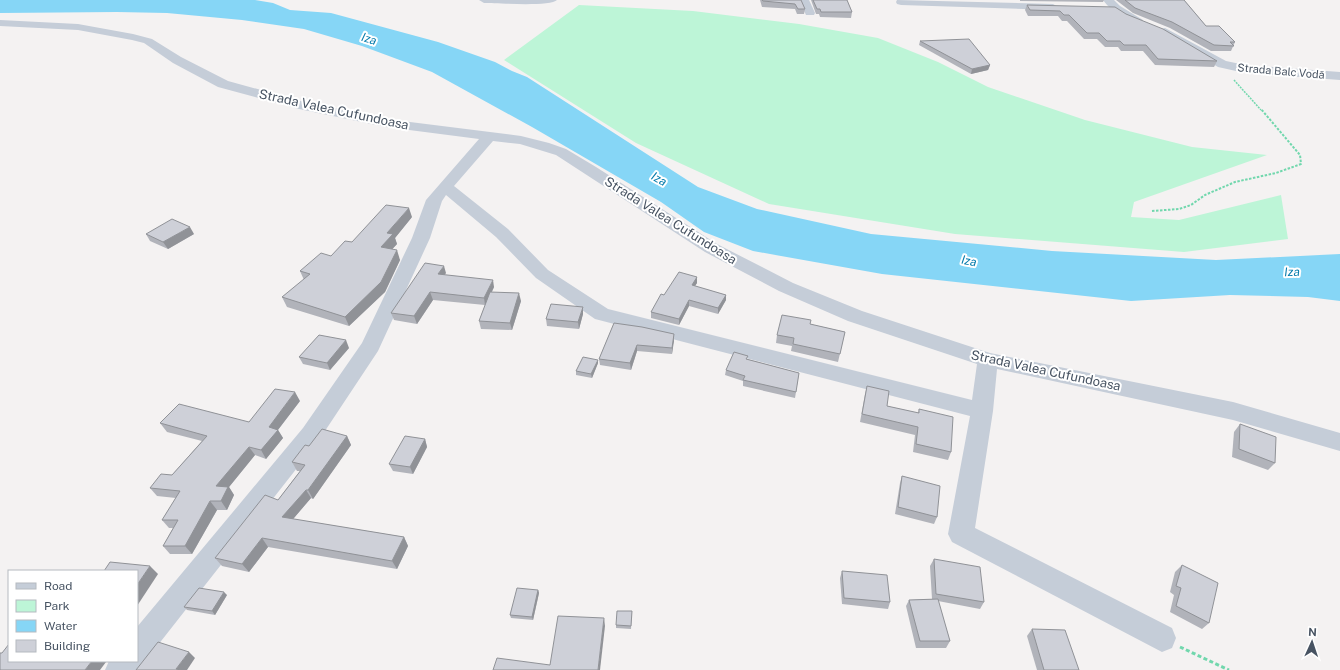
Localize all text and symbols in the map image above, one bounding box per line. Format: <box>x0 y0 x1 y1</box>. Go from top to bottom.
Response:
water label: Iza <box>360 30 378 48</box>
street label: Strada Balc Vodă <box>1237 61 1325 81</box>
street label: Strada Valea Cufundoasa <box>258 86 410 133</box>
water label: Iza <box>649 169 669 189</box>
street label: Strada Valea Cufundoasa <box>602 174 739 267</box>
water label: Iza <box>960 253 978 269</box>
water label: Iza <box>1284 265 1300 279</box>
street label: Strada Valea Cufundoasa <box>970 347 1122 394</box>
legend <box>8 570 138 662</box>
text: Road <box>44 579 72 593</box>
text: Park <box>44 599 70 613</box>
text: Water <box>44 619 78 633</box>
north arrow <box>1292 622 1332 662</box>
text: N <box>1308 626 1317 638</box>
text: Building <box>44 639 90 653</box>

